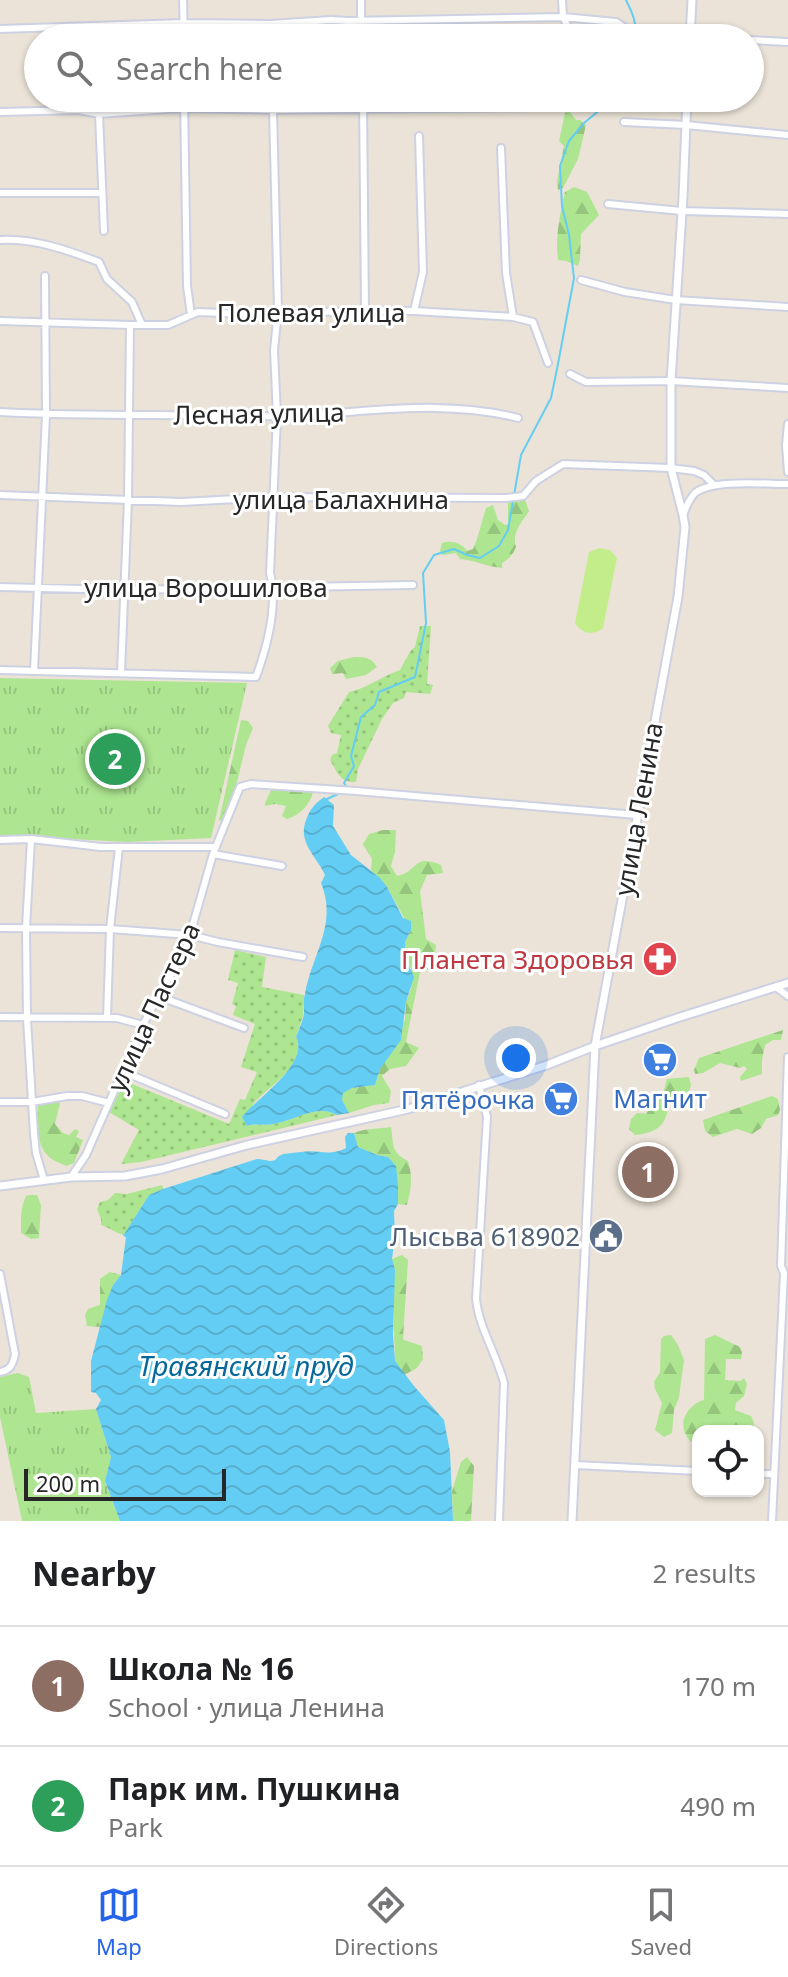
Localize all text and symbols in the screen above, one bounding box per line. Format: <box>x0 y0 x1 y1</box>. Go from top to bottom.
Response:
search box <box>24 24 764 112</box>
icon: search <box>52 46 96 90</box>
text: Search here <box>116 48 283 89</box>
street label: Полевая улица <box>217 294 405 330</box>
street label: Лесная улица <box>173 394 345 432</box>
street label: улица Балахнина <box>233 481 449 517</box>
street label: улица Ворошилова <box>84 569 328 605</box>
street label: улица Ленина <box>605 719 671 899</box>
pin: 2 <box>89 729 141 789</box>
street label: улица Пастера <box>98 916 208 1098</box>
pharmacy icon: Планета Здоровья <box>641 940 679 978</box>
place label: Планета Здоровья <box>401 941 634 977</box>
your location <box>496 1038 536 1078</box>
supermarket icon: Магнит <box>641 1041 679 1079</box>
supermarket icon: Пятёрочка <box>542 1080 580 1118</box>
place label: Магнит <box>613 1080 707 1116</box>
place label: Пятёрочка <box>401 1081 535 1117</box>
pin: 1 <box>622 1142 674 1202</box>
public building icon: Лысьва 618902 <box>587 1217 625 1255</box>
place label: Лысьва 618902 <box>390 1218 580 1254</box>
water label: Травянский пруд <box>138 1346 354 1384</box>
map controls <box>692 1425 764 1497</box>
button: locate <box>692 1425 764 1497</box>
scale bar <box>24 1465 226 1501</box>
text: 200 m <box>36 1468 100 1498</box>
text: Nearby <box>32 1550 156 1596</box>
text: 2 results <box>652 1555 756 1591</box>
text: Школа № 16 <box>108 1648 294 1689</box>
text: 1 <box>51 1668 65 1704</box>
text: 170 m <box>680 1668 756 1704</box>
text: School · улица Ленина <box>108 1689 385 1725</box>
text: Парк им. Пушкина <box>108 1768 400 1809</box>
text: 2 <box>51 1788 65 1824</box>
text: 490 m <box>680 1788 756 1824</box>
text: Park <box>108 1809 163 1845</box>
tab: Map <box>96 1883 142 1961</box>
tab: Directions <box>334 1883 438 1961</box>
tab: Saved <box>630 1883 692 1961</box>

